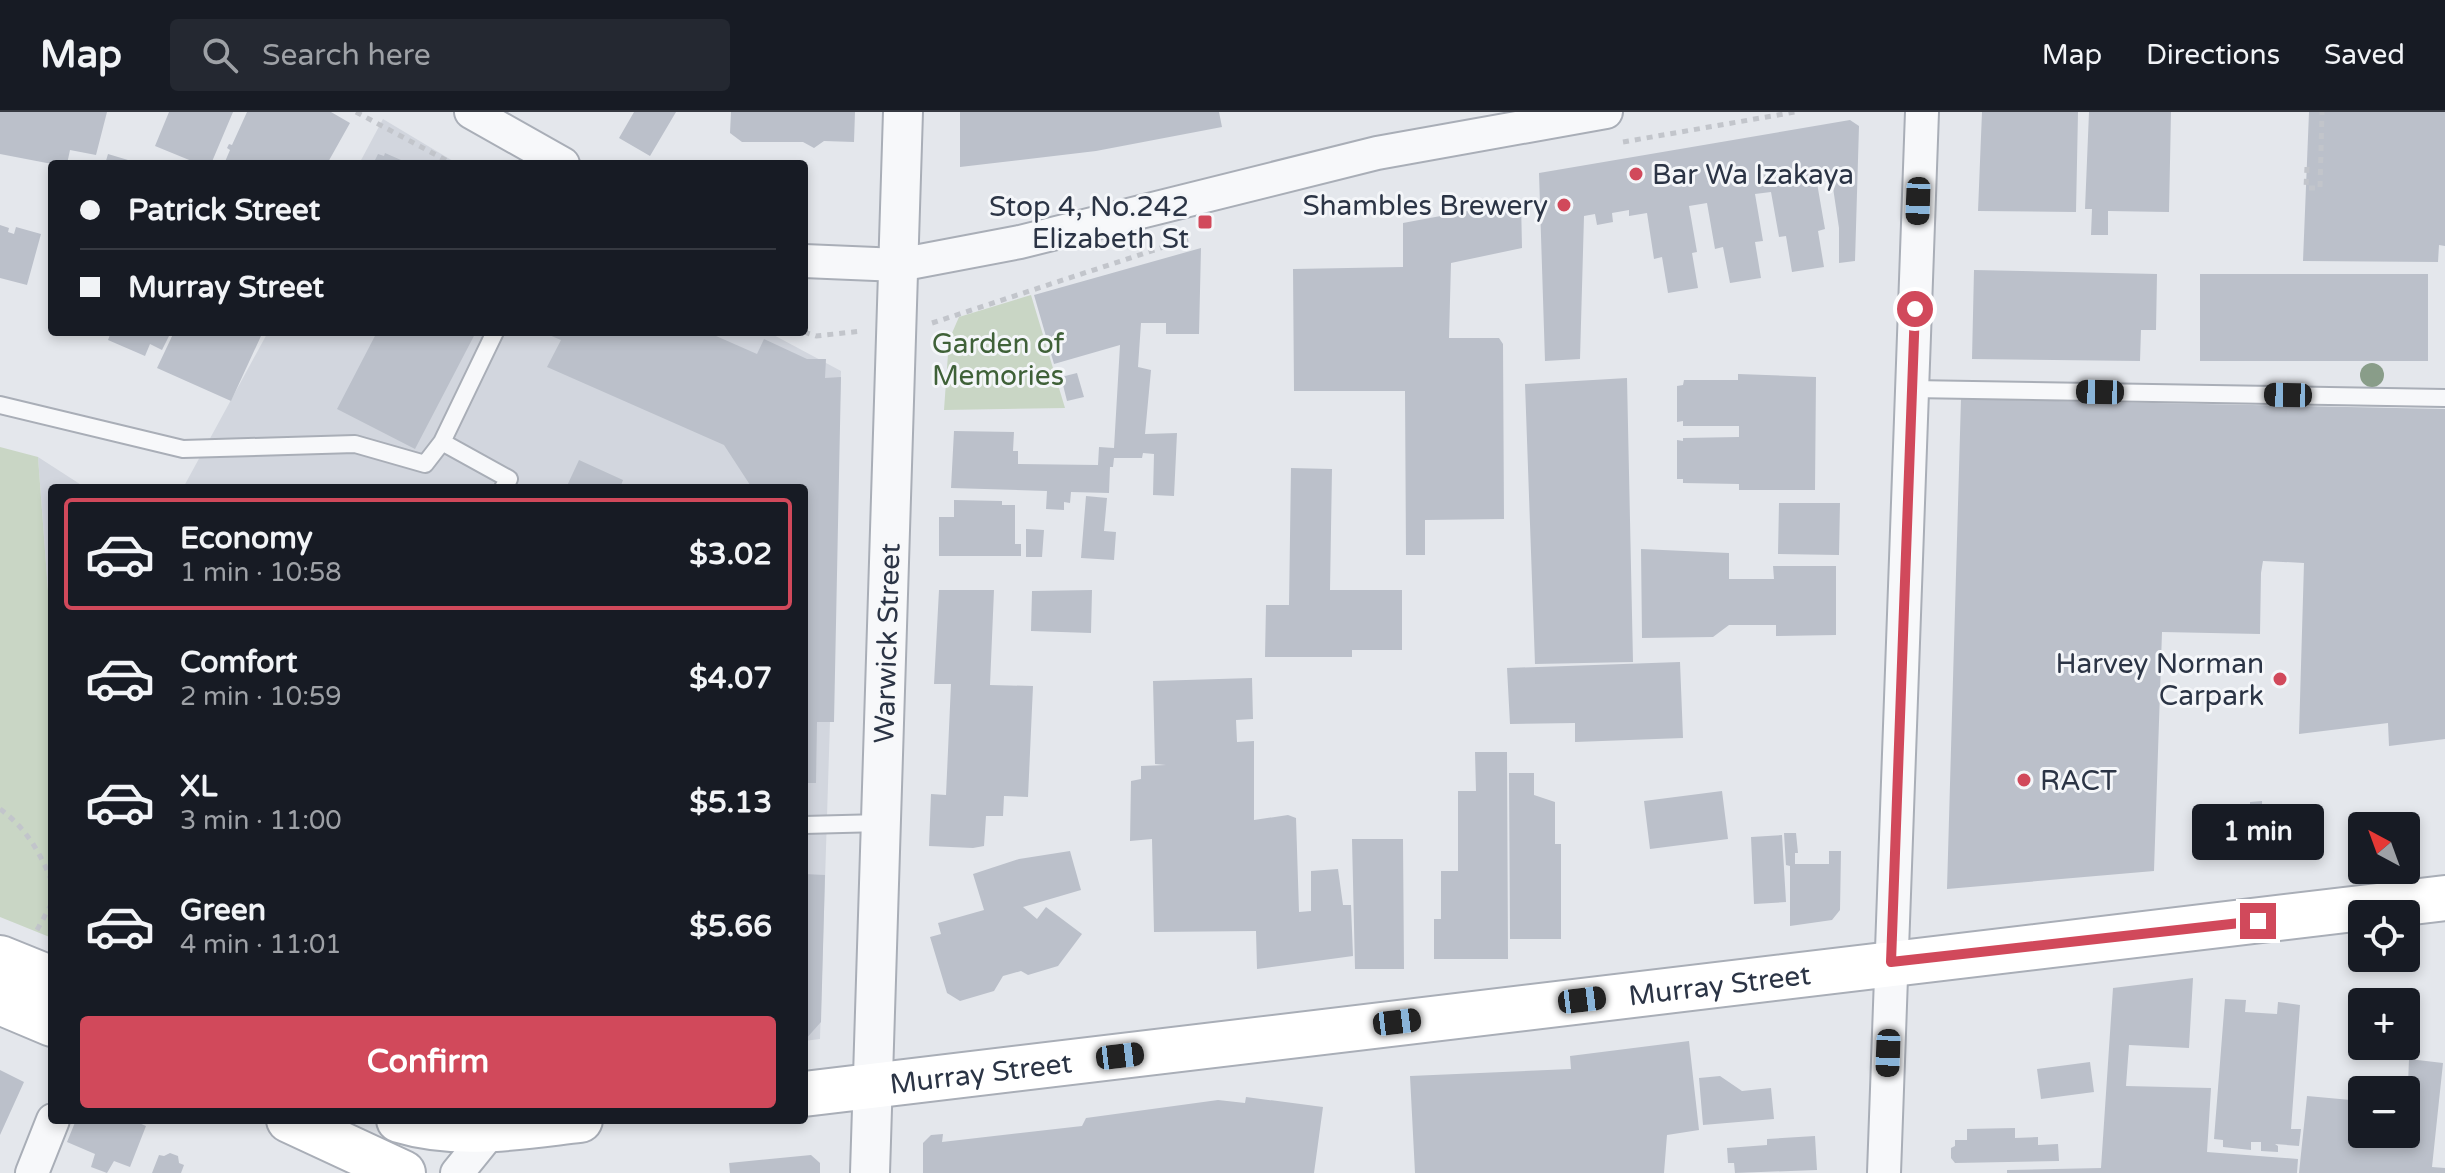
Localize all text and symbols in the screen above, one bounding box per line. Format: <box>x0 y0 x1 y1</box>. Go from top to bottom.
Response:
search box <box>170 19 730 91</box>
text: Map <box>40 32 122 78</box>
icon: search <box>198 33 242 77</box>
text: Search here <box>262 37 431 74</box>
text: Map <box>2042 38 2102 72</box>
text: Directions <box>2146 38 2280 72</box>
text: Saved <box>2324 38 2405 72</box>
place label: Bar Wa Izakaya <box>1652 158 1854 192</box>
marker: Bar Wa Izakaya <box>1627 165 1645 183</box>
car <box>1905 177 1931 225</box>
place label: Shambles Brewery <box>1302 189 1548 223</box>
place label: Stop 4, No.242 Elizabeth St <box>989 190 1189 256</box>
text: Patrick Street <box>128 192 320 229</box>
marker: Shambles Brewery <box>1555 196 1573 214</box>
marker: Stop 4, No.242 Elizabeth St <box>1196 213 1214 231</box>
text: Murray Street <box>128 269 324 306</box>
route start <box>1897 291 1933 327</box>
park label: Garden of Memories <box>932 327 1065 393</box>
car <box>2076 380 2124 404</box>
car <box>2264 383 2312 407</box>
icon: car <box>84 518 156 590</box>
text: Economy <box>180 520 313 557</box>
text: $3.02 <box>689 536 772 573</box>
street label: Warwick Street <box>867 542 908 744</box>
text: 1 min · 10:58 <box>180 557 342 588</box>
icon: car <box>84 642 156 714</box>
text: Comfort <box>180 644 298 681</box>
place label: Harvey Norman Carpark <box>2055 647 2264 713</box>
text: $4.07 <box>689 660 772 697</box>
marker: Harvey Norman Carpark <box>2271 670 2289 688</box>
text: 2 min · 10:59 <box>180 681 342 712</box>
place label: RACT <box>2040 764 2117 798</box>
icon: car <box>84 766 156 838</box>
text: XL <box>180 768 217 805</box>
marker: RACT <box>2015 771 2033 789</box>
text: $5.13 <box>690 784 772 821</box>
text: 3 min · 11:00 <box>180 805 342 836</box>
callout: 1 min <box>2192 805 2324 861</box>
north arrow <box>2348 812 2420 884</box>
map controls <box>2348 812 2420 1148</box>
text: 1 min <box>2223 816 2293 847</box>
icon: car <box>84 890 156 962</box>
text: Green <box>180 892 266 929</box>
button: locate <box>2348 900 2420 972</box>
route end <box>2240 903 2276 939</box>
text: $5.66 <box>690 908 772 945</box>
text: 4 min · 11:01 <box>180 929 342 960</box>
street label: Murray Street <box>1627 958 1813 1013</box>
car <box>1557 985 1607 1015</box>
button: + <box>2348 988 2420 1060</box>
car <box>1372 1007 1422 1037</box>
button: Confirm <box>80 1016 776 1108</box>
car <box>1875 1029 1901 1077</box>
car <box>1095 1041 1145 1071</box>
street label: Murray Street <box>888 1046 1074 1102</box>
button: − <box>2348 1076 2420 1148</box>

